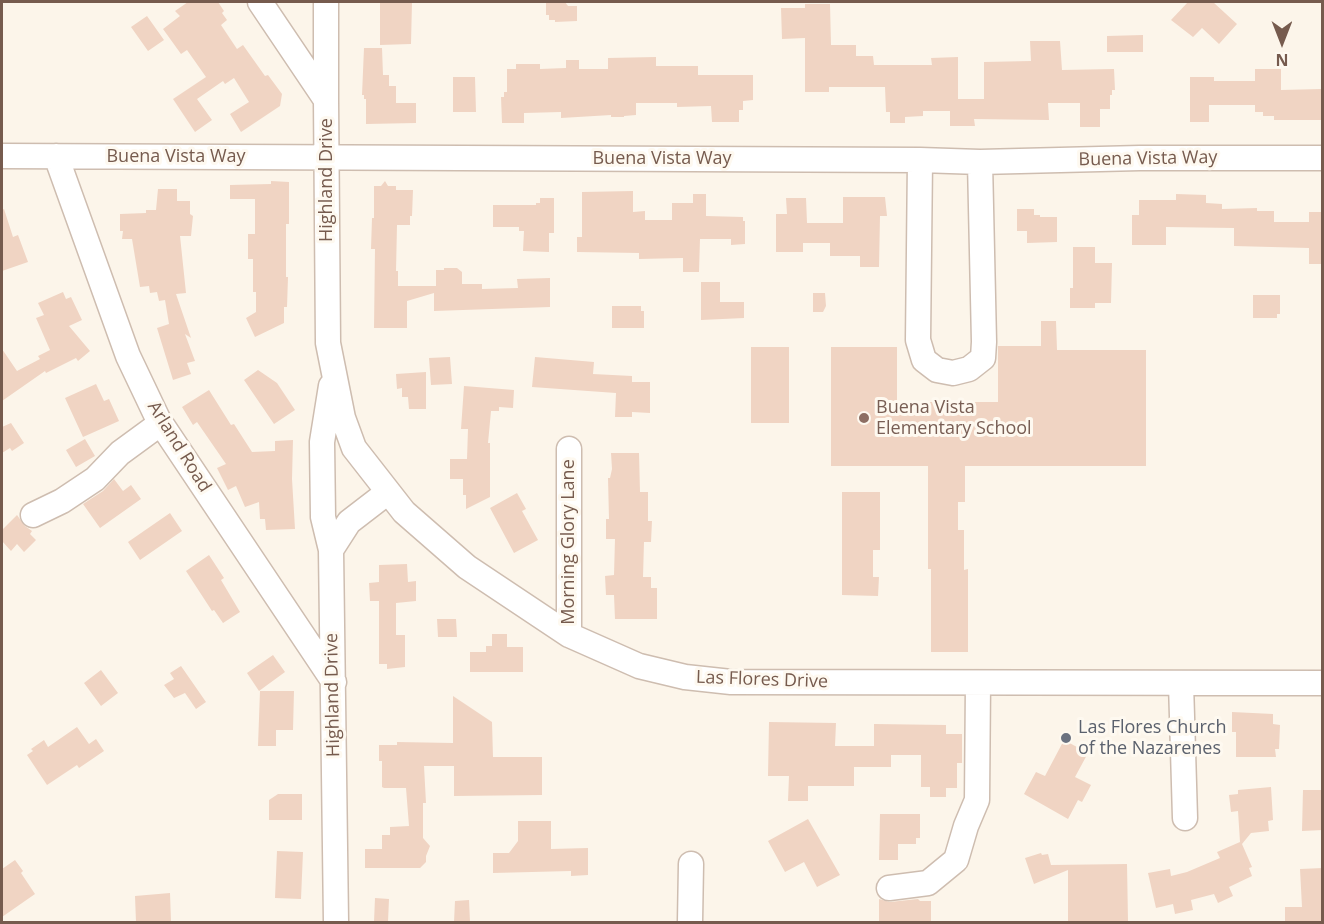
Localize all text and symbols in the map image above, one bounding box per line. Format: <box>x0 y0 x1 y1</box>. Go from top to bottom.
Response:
north arrow <box>1252 12 1312 72</box>
text: N <box>1276 49 1289 71</box>
street label: Highland Drive <box>316 118 338 242</box>
street label: Buena Vista Way <box>106 146 246 168</box>
street label: Buena Vista Way <box>1078 147 1218 171</box>
street label: Buena Vista Way <box>592 148 732 170</box>
place label: Buena Vista Elementary School <box>876 397 1032 440</box>
street label: Arland Road <box>143 398 215 496</box>
marker: Buena Vista Elementary School <box>857 411 871 425</box>
street label: Morning Glory Lane <box>558 459 580 625</box>
street label: Highland Drive <box>321 633 345 757</box>
street label: Las Flores Drive <box>696 667 828 693</box>
place label: Las Flores Church of the Nazarenes <box>1078 717 1226 760</box>
marker: Las Flores Church of the Nazarenes <box>1059 731 1073 745</box>

